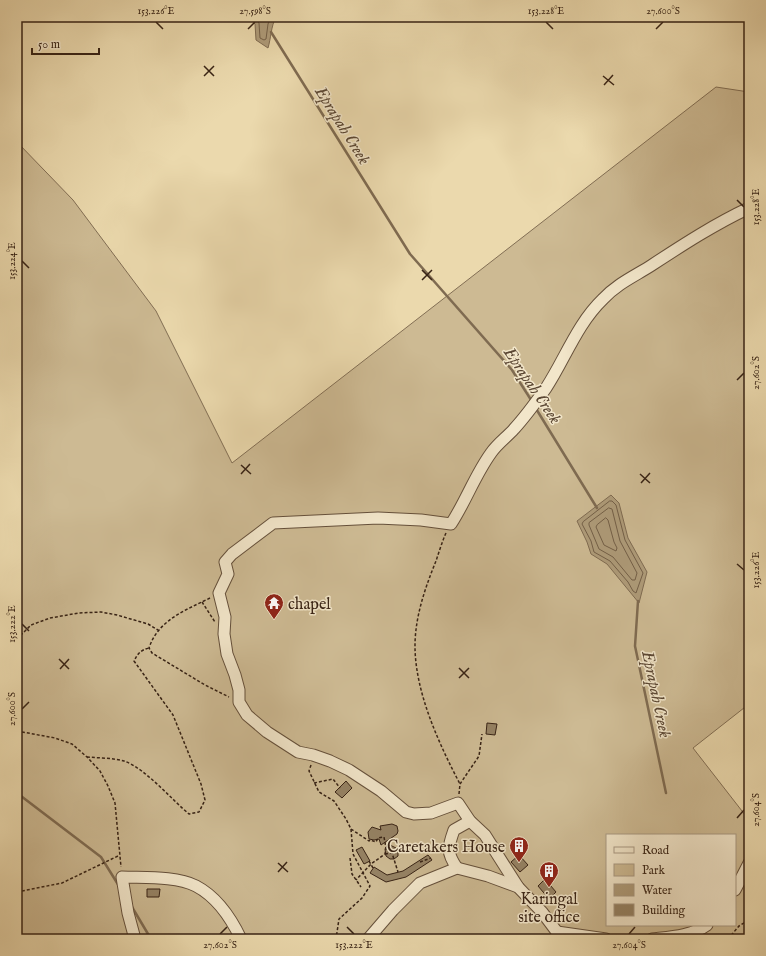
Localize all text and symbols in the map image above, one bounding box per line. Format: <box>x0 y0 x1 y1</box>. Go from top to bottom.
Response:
text: 153.226°E <box>138 5 175 18</box>
text: 27.598°S <box>239 5 271 18</box>
text: 153.228°E <box>528 5 564 18</box>
text: 27.600°S <box>646 5 680 18</box>
scale bar <box>32 30 99 56</box>
text: 50 m <box>38 37 60 52</box>
water label: Eprapah Creek <box>309 82 374 169</box>
text: 153.228°E <box>750 189 763 225</box>
text: 153.224°E <box>6 242 19 280</box>
water label: Eprapah Creek <box>498 342 565 429</box>
text: 27.602°S <box>750 356 763 390</box>
text: 153.226°E <box>750 551 763 588</box>
temple icon: chapel <box>263 592 285 620</box>
place label: chapel <box>288 595 331 615</box>
text: 153.222°E <box>6 605 19 643</box>
water label: Eprapah Creek <box>636 648 675 740</box>
text: 27.600°S <box>6 692 19 726</box>
text: 27.604°S <box>750 793 763 827</box>
legend <box>606 834 736 926</box>
building icon: Caretakers House <box>508 835 530 863</box>
place label: Caretakers House <box>387 838 505 858</box>
text: Road <box>642 843 670 858</box>
building icon: Karingal site office <box>538 860 560 888</box>
text: Park <box>642 863 665 878</box>
text: Water <box>642 883 673 898</box>
place label: Karingal site office <box>518 890 580 928</box>
text: Building <box>642 903 686 918</box>
text: 27.602°S <box>203 939 237 952</box>
text: 153.222°E <box>335 939 373 952</box>
text: 27.604°S <box>612 939 646 952</box>

